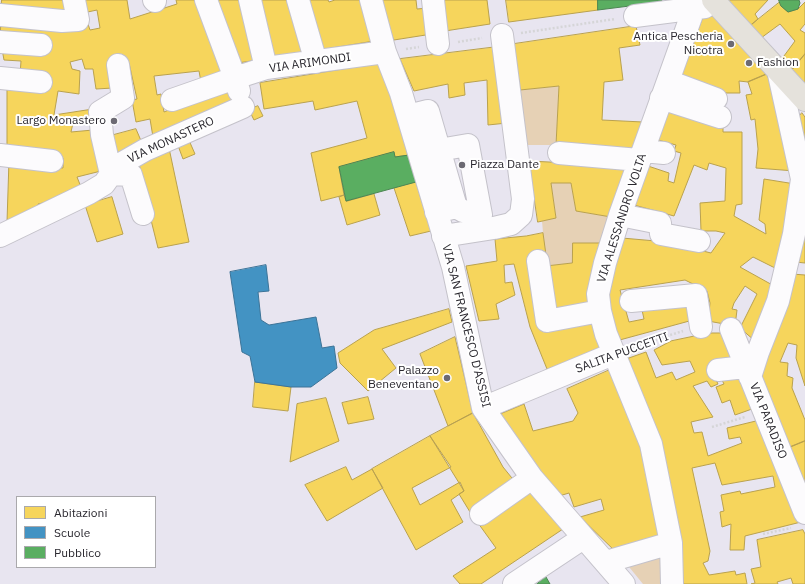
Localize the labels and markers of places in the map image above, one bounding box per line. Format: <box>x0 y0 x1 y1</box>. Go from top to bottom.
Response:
place label: Antica Pescheria Nicotra <box>633 30 723 58</box>
marker: Antica Pescheria Nicotra <box>726 39 736 49</box>
place label: Fashion <box>757 56 799 70</box>
marker: Fashion <box>744 58 754 68</box>
place label: Largo Monastero <box>16 114 106 128</box>
marker: Largo Monastero <box>109 116 119 126</box>
place label: Piazza Dante <box>470 158 539 172</box>
marker: Piazza Dante <box>457 160 467 170</box>
place label: Palazzo Beneventano <box>368 364 439 392</box>
marker: Palazzo Beneventano <box>442 373 452 383</box>

